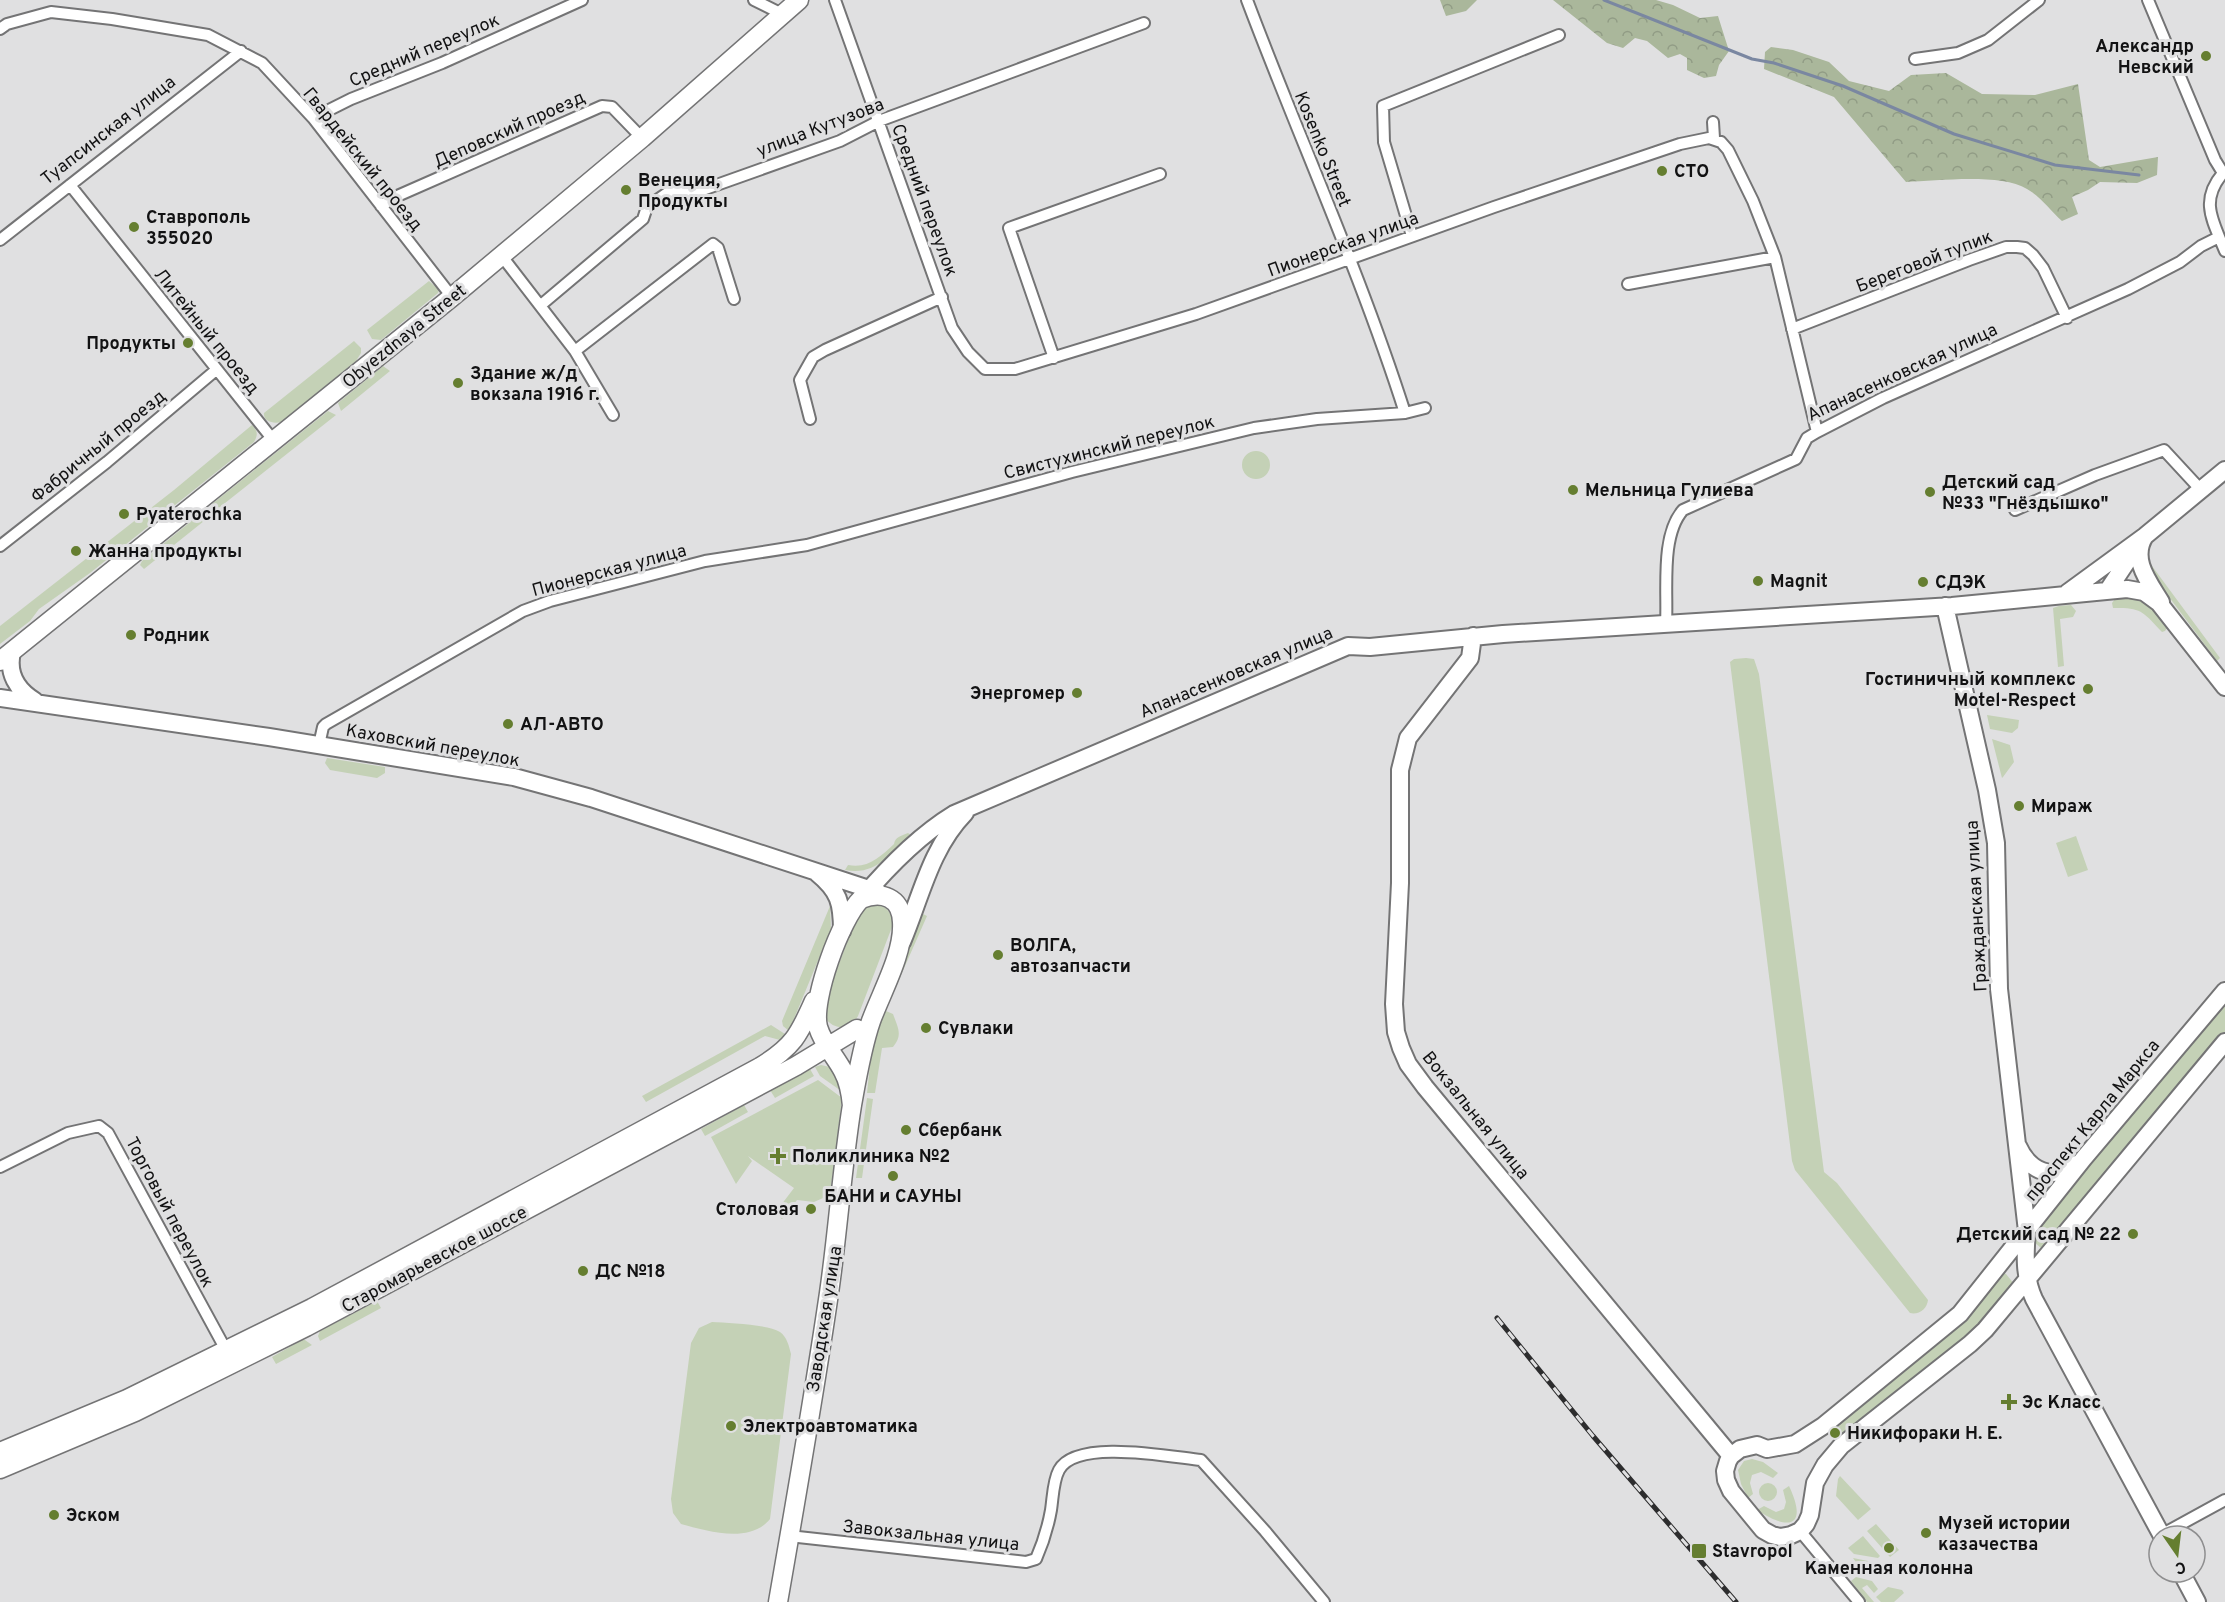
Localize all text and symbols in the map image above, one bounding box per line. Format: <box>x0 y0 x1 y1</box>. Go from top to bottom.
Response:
street label: Средний переулок <box>346 9 503 93</box>
place label: Александр Невский <box>2095 36 2194 80</box>
marker: Александр Невский <box>2199 49 2213 63</box>
street label: Туапсинская улица <box>37 71 181 191</box>
street label: Гвардейский проезд <box>297 83 427 237</box>
street label: Деповский проезд <box>430 87 589 174</box>
street label: Kosenko Street <box>1288 89 1355 211</box>
street label: улица Кутузова <box>754 94 887 163</box>
street label: Средний переулок <box>885 121 962 280</box>
place label: СТО <box>1674 161 1709 184</box>
marker: СТО <box>1655 164 1669 178</box>
place label: Венеция, Продукты <box>638 170 728 214</box>
marker: Венеция, Продукты <box>619 183 633 197</box>
place label: Ставрополь 355020 <box>146 207 251 251</box>
street label: Пионерская улица <box>1265 207 1422 283</box>
marker: Ставрополь 355020 <box>127 220 141 234</box>
street label: Береговой тупик <box>1853 226 1996 299</box>
street label: Литейный проезд <box>148 264 264 400</box>
street label: Obyezdnaya Street <box>338 280 472 394</box>
street label: Апанасенковская улица <box>1804 319 2002 428</box>
place label: Продукты <box>86 333 176 356</box>
marker: Продукты <box>181 336 195 350</box>
place label: Здание ж/д вокзала 1916 г. <box>470 363 600 407</box>
marker: Здание ж/д вокзала 1916 г. <box>451 376 465 390</box>
street label: Фабричный проезд <box>27 386 171 509</box>
street label: Свистухинский переулок <box>1001 411 1217 486</box>
place label: Детский сад №33 "Гнёздышко" <box>1942 472 2109 516</box>
place label: Мельница Гулиева <box>1585 480 1754 503</box>
marker: Мельница Гулиева <box>1566 483 1580 497</box>
marker: Детский сад №33 "Гнёздышко" <box>1923 485 1937 499</box>
place label: Pyaterochka <box>136 504 242 527</box>
marker: Pyaterochka <box>117 507 131 521</box>
street label: Пионерская улица <box>530 540 689 603</box>
place label: Жанна продукты <box>88 541 242 564</box>
marker: Жанна продукты <box>69 544 83 558</box>
place label: Magnit <box>1770 571 1828 594</box>
place label: СДЭК <box>1935 572 1987 595</box>
marker: Magnit <box>1751 574 1765 588</box>
marker: СДЭК <box>1916 575 1930 589</box>
street label: Апанасенковская улица <box>1137 622 1337 725</box>
place label: Родник <box>143 625 210 648</box>
marker: Родник <box>124 628 138 642</box>
place label: Гостиничный комплекс Motel-Respect <box>1865 669 2076 713</box>
marker: Гостиничный комплекс Motel-Respect <box>2081 682 2095 696</box>
place label: Энергомер <box>970 683 1065 706</box>
marker: Энергомер <box>1070 686 1084 700</box>
place label: АЛ-АВТО <box>520 714 604 737</box>
marker: АЛ-АВТО <box>501 717 515 731</box>
street label: Каховский переулок <box>344 720 522 773</box>
place label: Мираж <box>2031 796 2093 819</box>
marker: Мираж <box>2012 799 2026 813</box>
street label: Гражданская улица <box>1962 820 1993 992</box>
place label: ВОЛГА, автозапчасти <box>1010 935 1131 979</box>
marker: ВОЛГА, автозапчасти <box>991 948 1005 962</box>
place label: Сувлаки <box>938 1018 1014 1041</box>
marker: Сувлаки <box>919 1021 933 1035</box>
street label: проспект Карла Маркса <box>2021 1035 2166 1207</box>
street label: Вокзальная улица <box>1416 1047 1534 1185</box>
place label: Сбербанк <box>918 1120 1003 1143</box>
marker: Сбербанк <box>899 1123 913 1137</box>
street label: Торговый переулок <box>119 1133 218 1292</box>
place label: Поликлиника №2 <box>792 1146 950 1169</box>
marker: Поликлиника №2 <box>769 1147 787 1165</box>
marker: БАНИ и САУНЫ <box>886 1169 900 1183</box>
place label: БАНИ и САУНЫ <box>824 1186 962 1209</box>
place label: Столовая <box>715 1199 799 1222</box>
street label: Старомарьевское шоссе <box>338 1202 532 1319</box>
marker: Столовая <box>804 1202 818 1216</box>
place label: Детский сад № 22 <box>1956 1224 2121 1247</box>
marker: Детский сад № 22 <box>2126 1227 2140 1241</box>
street label: Заводская улица <box>803 1244 848 1394</box>
place label: ДС №18 <box>595 1261 666 1284</box>
marker: ДС №18 <box>576 1264 590 1278</box>
place label: Эс Класс <box>2022 1392 2101 1415</box>
marker: Эс Класс <box>2000 1393 2018 1411</box>
place label: Электроавтоматика <box>743 1416 918 1439</box>
marker: Электроавтоматика <box>724 1419 738 1433</box>
place label: Никифораки Н. Е. <box>1847 1423 2002 1446</box>
marker: Никифораки Н. Е. <box>1828 1426 1842 1440</box>
place label: Эском <box>66 1505 120 1528</box>
marker: Эском <box>47 1508 61 1522</box>
place label: Музей истории казачества <box>1938 1513 2070 1557</box>
street label: Завокзальная улица <box>841 1516 1020 1557</box>
north arrow <box>2147 1524 2207 1584</box>
marker: Музей истории казачества <box>1919 1526 1933 1540</box>
place label: Stavropol <box>1712 1541 1793 1564</box>
marker: Каменная колонна <box>1882 1541 1896 1555</box>
marker: Stavropol <box>1690 1542 1708 1560</box>
text: С <box>2173 1556 2188 1578</box>
place label: Каменная колонна <box>1805 1558 1973 1581</box>

